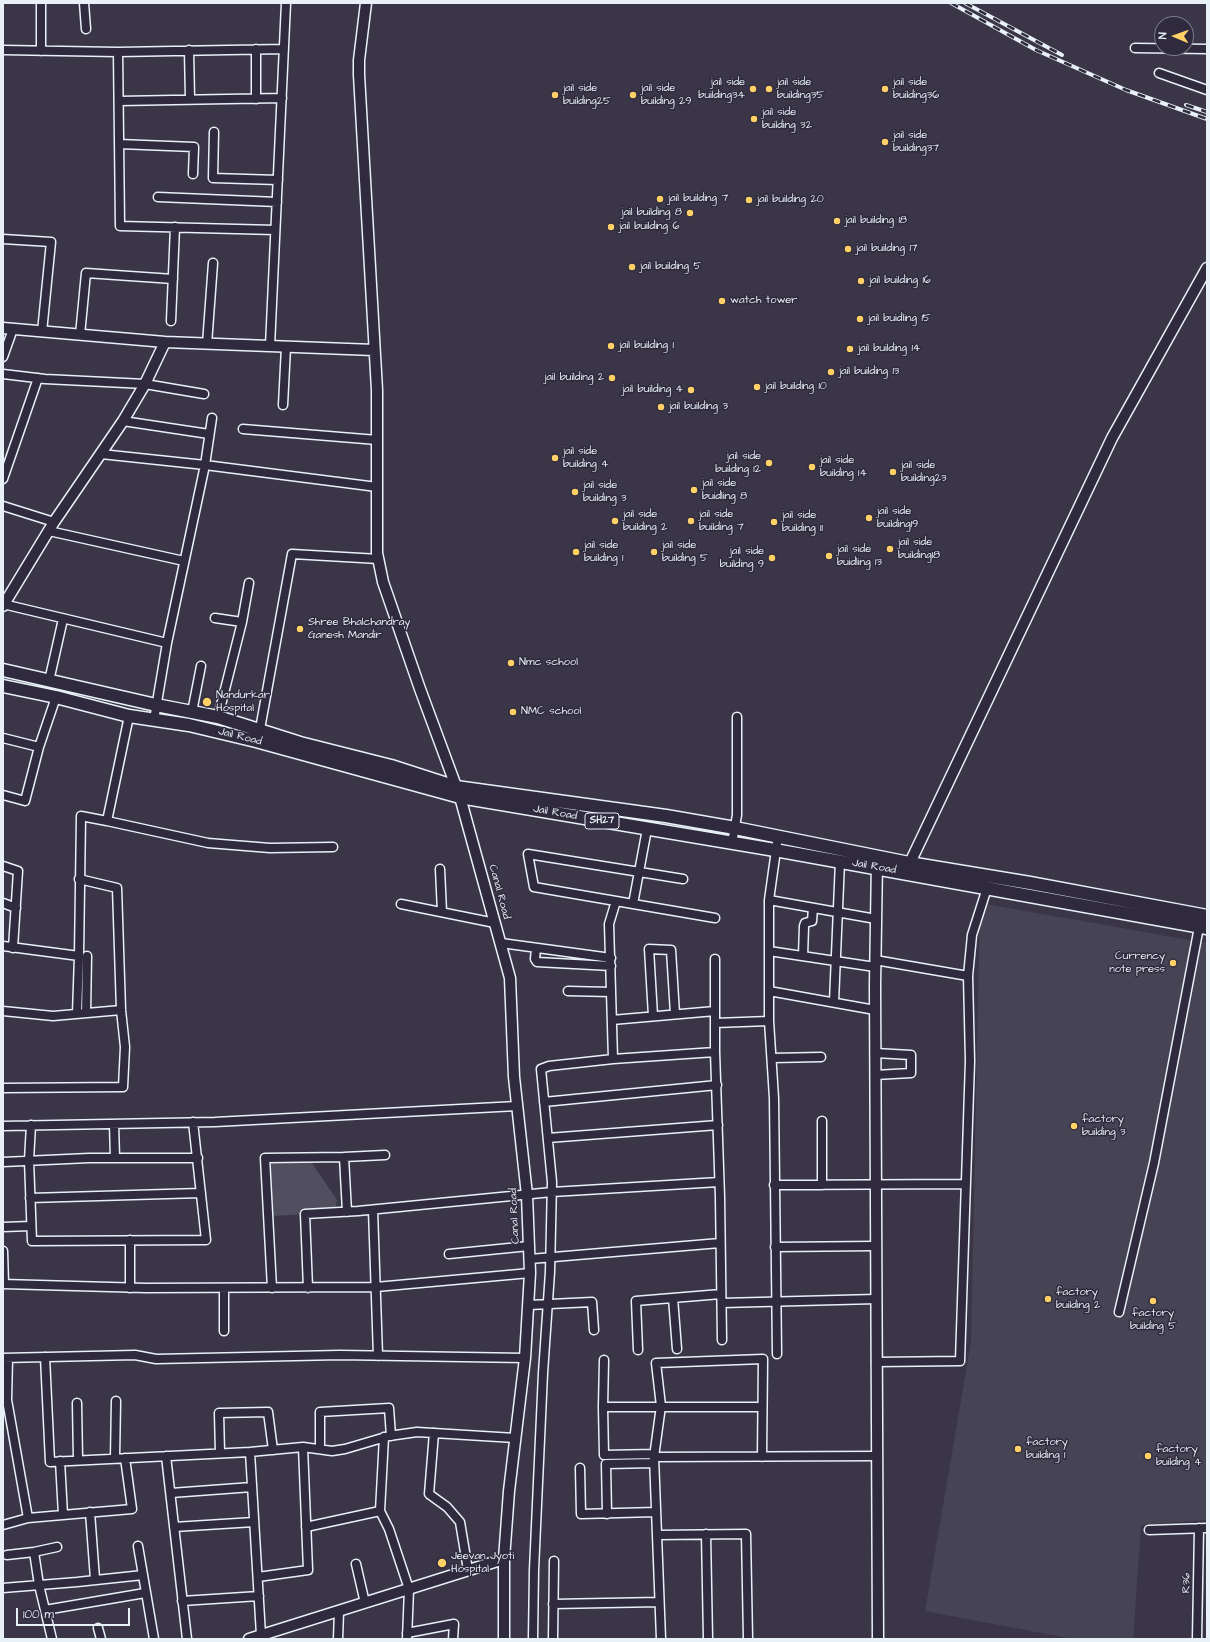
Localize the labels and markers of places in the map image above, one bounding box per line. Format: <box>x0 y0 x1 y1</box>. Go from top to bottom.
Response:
place label: jail side building34 <box>698 76 745 102</box>
place label: jail side building35 <box>777 76 824 102</box>
place label: jail side building36 <box>893 76 939 102</box>
place label: jail side building25 <box>563 82 611 108</box>
place label: jail side building 29 <box>641 82 692 108</box>
marker: jail side building34 <box>748 84 758 94</box>
marker: jail side building35 <box>764 84 774 94</box>
marker: jail side building36 <box>880 84 890 94</box>
marker: jail side building25 <box>550 90 560 100</box>
marker: jail side building 29 <box>628 90 638 100</box>
place label: jail side building 32 <box>762 106 812 132</box>
marker: jail side building 32 <box>749 114 759 124</box>
place label: jail side building37 <box>893 129 939 155</box>
marker: jail side building37 <box>880 137 890 147</box>
place label: jail building 7 <box>668 192 728 206</box>
place label: jail building 20 <box>757 193 824 207</box>
marker: jail building 7 <box>655 194 665 204</box>
marker: jail building 20 <box>744 195 754 205</box>
place label: jail building 8 <box>621 206 682 220</box>
marker: jail building 8 <box>685 208 695 218</box>
place label: jail building 18 <box>845 214 907 228</box>
marker: jail building 18 <box>832 216 842 226</box>
place label: jail building 6 <box>619 220 679 234</box>
marker: jail building 6 <box>606 222 616 232</box>
place label: jail building 17 <box>856 242 918 256</box>
marker: jail building 17 <box>843 244 853 254</box>
place label: jail building 5 <box>640 260 701 274</box>
marker: jail building 5 <box>627 262 637 272</box>
place label: jail building 16 <box>869 274 931 288</box>
marker: jail building 16 <box>856 276 866 286</box>
place label: watch tower <box>730 294 797 308</box>
marker: watch tower <box>717 296 727 306</box>
place label: jail buidling 15 <box>868 312 931 326</box>
marker: jail buidling 15 <box>855 314 865 324</box>
place label: jail building 1 <box>619 339 674 353</box>
marker: jail building 1 <box>606 341 616 351</box>
place label: jail building 14 <box>858 342 920 356</box>
marker: jail building 14 <box>845 344 855 354</box>
place label: jail building 13 <box>839 365 899 379</box>
marker: jail building 13 <box>826 367 836 377</box>
place label: jail building 2 <box>544 371 604 385</box>
marker: jail building 2 <box>607 373 617 383</box>
place label: jail building 10 <box>765 380 827 394</box>
marker: jail building 10 <box>752 382 762 392</box>
place label: jail building 4 <box>622 383 683 397</box>
marker: jail building 4 <box>686 385 696 395</box>
place label: jail building 3 <box>669 400 728 414</box>
marker: jail building 3 <box>656 402 666 412</box>
place label: jail side building 4 <box>563 445 609 471</box>
place label: jail side building 12 <box>715 450 761 476</box>
marker: jail side building 4 <box>550 453 560 463</box>
place label: jail side building 14 <box>820 454 867 480</box>
marker: jail side building 12 <box>764 458 774 468</box>
place label: jail side building23 <box>901 459 947 485</box>
marker: jail side building 14 <box>807 462 817 472</box>
marker: jail side building23 <box>888 467 898 477</box>
place label: jail side buidling 8 <box>702 477 747 503</box>
place label: jail side building 3 <box>583 479 627 505</box>
marker: jail side buidling 8 <box>689 485 699 495</box>
marker: jail side building 3 <box>570 487 580 497</box>
place label: jail side building19 <box>877 505 918 531</box>
place label: jail side building 2 <box>623 508 667 534</box>
place label: jail side building 7 <box>699 508 744 534</box>
place label: jail side building 11 <box>782 509 823 535</box>
marker: jail side building19 <box>864 513 874 523</box>
marker: jail side building 2 <box>610 516 620 526</box>
marker: jail side building 7 <box>686 516 696 526</box>
marker: jail side building 11 <box>769 517 779 527</box>
place label: jail side building18 <box>898 536 940 562</box>
place label: jail side building 1 <box>584 539 623 565</box>
place label: jail side building 5 <box>662 539 708 565</box>
place label: jail side buidling 13 <box>837 543 882 569</box>
marker: jail side building18 <box>885 544 895 554</box>
place label: jail side building 9 <box>720 545 764 571</box>
marker: jail side building 1 <box>571 547 581 557</box>
marker: jail side building 5 <box>649 547 659 557</box>
marker: jail side buidling 13 <box>824 551 834 561</box>
marker: jail side building 9 <box>767 553 777 563</box>
place label: Shree Bhalchandray Ganesh Mandir <box>308 616 410 642</box>
marker: Shree Bhalchandray Ganesh Mandir <box>295 624 305 634</box>
place label: Nmc school <box>519 656 578 670</box>
marker: Nmc school <box>506 658 516 668</box>
place label: Nandurkar Hospital <box>216 689 270 715</box>
marker: Nandurkar Hospital <box>201 696 213 708</box>
place label: NMC school <box>521 705 581 719</box>
marker: NMC school <box>508 707 518 717</box>
place label: Currency note press <box>1109 950 1165 976</box>
marker: Currency note press <box>1168 958 1178 968</box>
place label: factory building 3 <box>1082 1113 1126 1139</box>
marker: factory building 3 <box>1069 1121 1079 1131</box>
place label: factory building 2 <box>1056 1286 1100 1312</box>
marker: factory building 2 <box>1043 1294 1053 1304</box>
marker: factory building 5 <box>1148 1296 1158 1306</box>
place label: factory building 5 <box>1130 1307 1176 1333</box>
place label: factory building 1 <box>1026 1436 1068 1462</box>
place label: factory building 4 <box>1156 1443 1202 1469</box>
marker: factory building 1 <box>1013 1444 1023 1454</box>
marker: factory building 4 <box>1143 1451 1153 1461</box>
place label: Jeevan Jyoti Hospital <box>451 1550 514 1576</box>
marker: Jeevan Jyoti Hospital <box>436 1557 448 1569</box>

